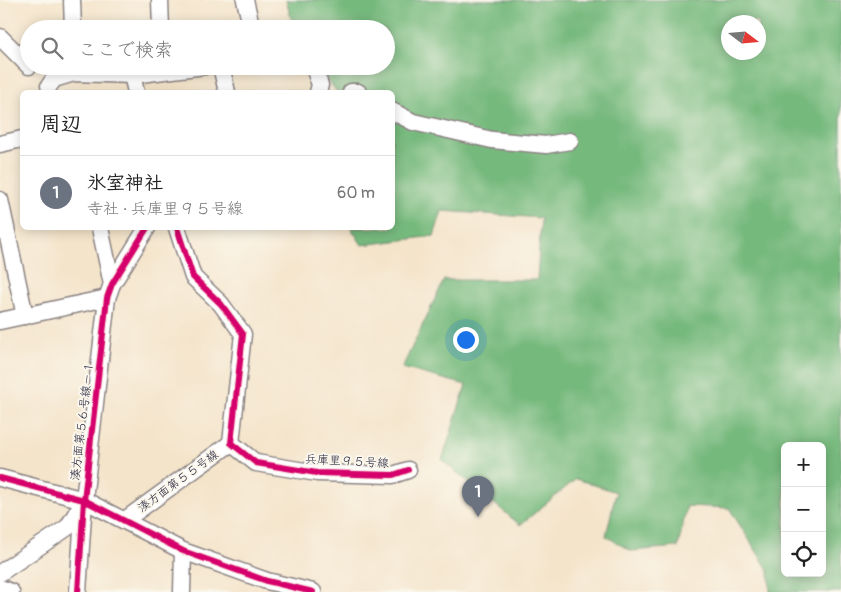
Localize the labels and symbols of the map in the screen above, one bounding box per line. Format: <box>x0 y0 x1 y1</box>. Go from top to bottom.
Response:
north arrow <box>721 15 766 60</box>
your location <box>453 327 479 353</box>
street label: 湊方面第５６号線－１ <box>68 361 97 482</box>
street label: 湊方面第５５号線 <box>135 447 222 516</box>
street label: 兵庫里９５号線 <box>305 452 389 471</box>
pin: 1 <box>462 476 494 517</box>

